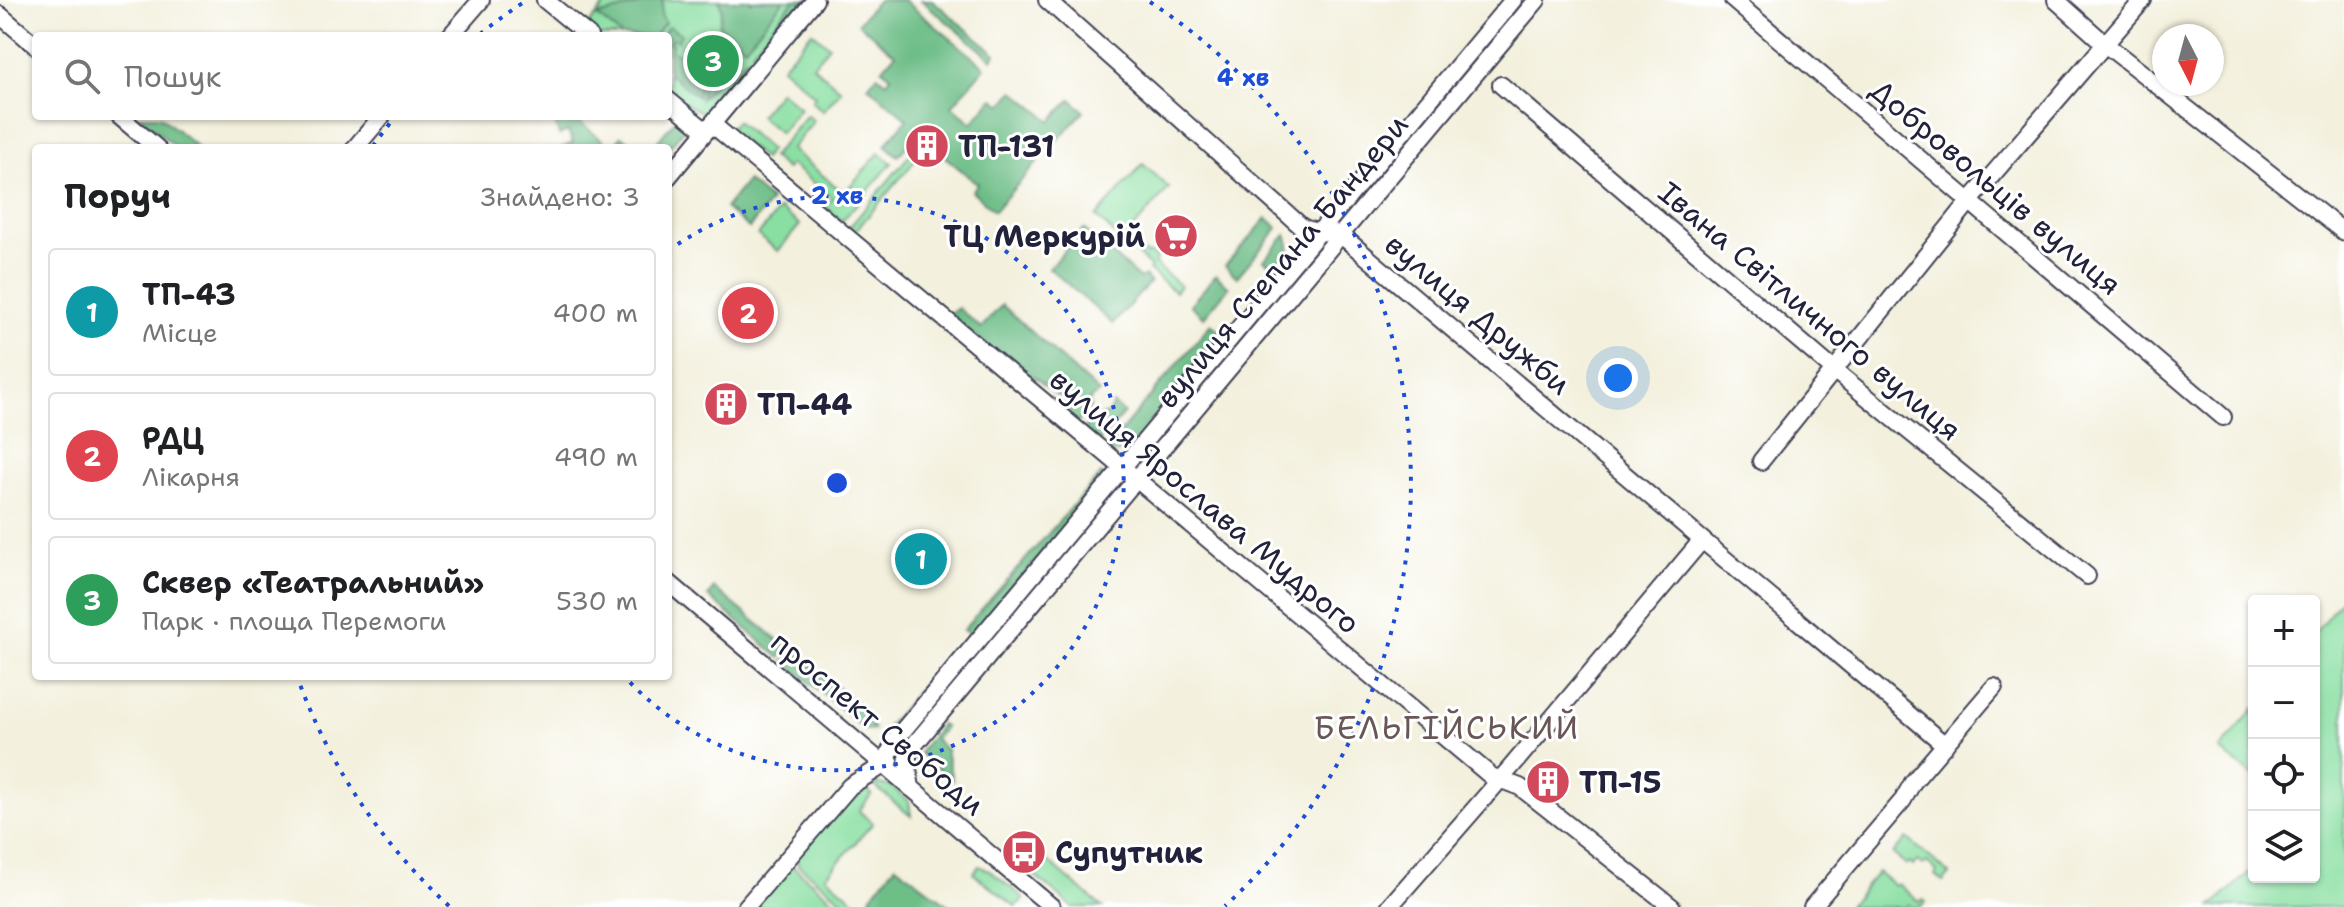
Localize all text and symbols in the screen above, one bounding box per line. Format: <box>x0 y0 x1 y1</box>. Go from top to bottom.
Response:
north arrow <box>2152 24 2224 96</box>
pin: 3 <box>687 31 739 91</box>
search box <box>32 32 672 120</box>
icon: search <box>60 54 104 98</box>
text: Пошук <box>124 56 221 97</box>
text: 4 хв <box>1217 62 1269 94</box>
street label: Добровольців вулиця <box>1862 70 2130 304</box>
street label: вулиця Степана Бандери <box>1147 105 1417 417</box>
building icon: ТП-131 <box>903 122 951 170</box>
place label: ТП-131 <box>958 126 1055 167</box>
street label: Івана Світличного вулиця <box>1650 172 1970 450</box>
text: Поруч <box>64 173 171 219</box>
text: Знайдено: 3 <box>481 179 640 214</box>
text: 2 хв <box>811 180 863 212</box>
supermarket icon: ТЦ Меркурій <box>1152 212 1200 260</box>
place label: ТЦ Меркурій <box>943 216 1145 257</box>
street label: вулиця Дружби <box>1376 224 1580 404</box>
text: ТП-43 <box>142 274 236 315</box>
pin: 2 <box>722 283 774 343</box>
text: 1 <box>86 295 98 330</box>
text: 400 m <box>553 295 638 330</box>
text: Місце <box>142 315 218 350</box>
your location <box>1598 358 1638 398</box>
street label: вулиця Ярослава Мудрого <box>1041 359 1369 643</box>
building icon: ТП-44 <box>702 380 750 428</box>
place label: ТП-44 <box>757 384 852 425</box>
text: РДЦ <box>142 418 204 459</box>
text: 2 <box>83 439 101 474</box>
text: 490 m <box>554 439 638 474</box>
text: Лікарня <box>142 459 240 494</box>
centre of rings <box>823 469 851 497</box>
pin: 1 <box>895 529 947 589</box>
text: Сквер «Театральний» <box>142 562 484 603</box>
text: 3 <box>83 583 101 618</box>
text: 530 m <box>556 583 638 618</box>
map controls <box>2248 595 2320 883</box>
button: + <box>2248 595 2320 667</box>
text: Парк · площа Перемоги <box>142 603 446 638</box>
street label: проспект Свободи <box>762 621 994 825</box>
button: − <box>2248 667 2320 739</box>
district label: БЕЛЬГІЙСЬКИЙ <box>1314 706 1580 749</box>
button: locate <box>2248 739 2320 811</box>
building icon: ТП-15 <box>1524 758 1572 806</box>
place label: ТП-15 <box>1579 762 1662 803</box>
button: layers <box>2248 811 2320 883</box>
bus stop icon: Супутник <box>1000 828 1048 876</box>
place label: Супутник <box>1055 832 1203 873</box>

